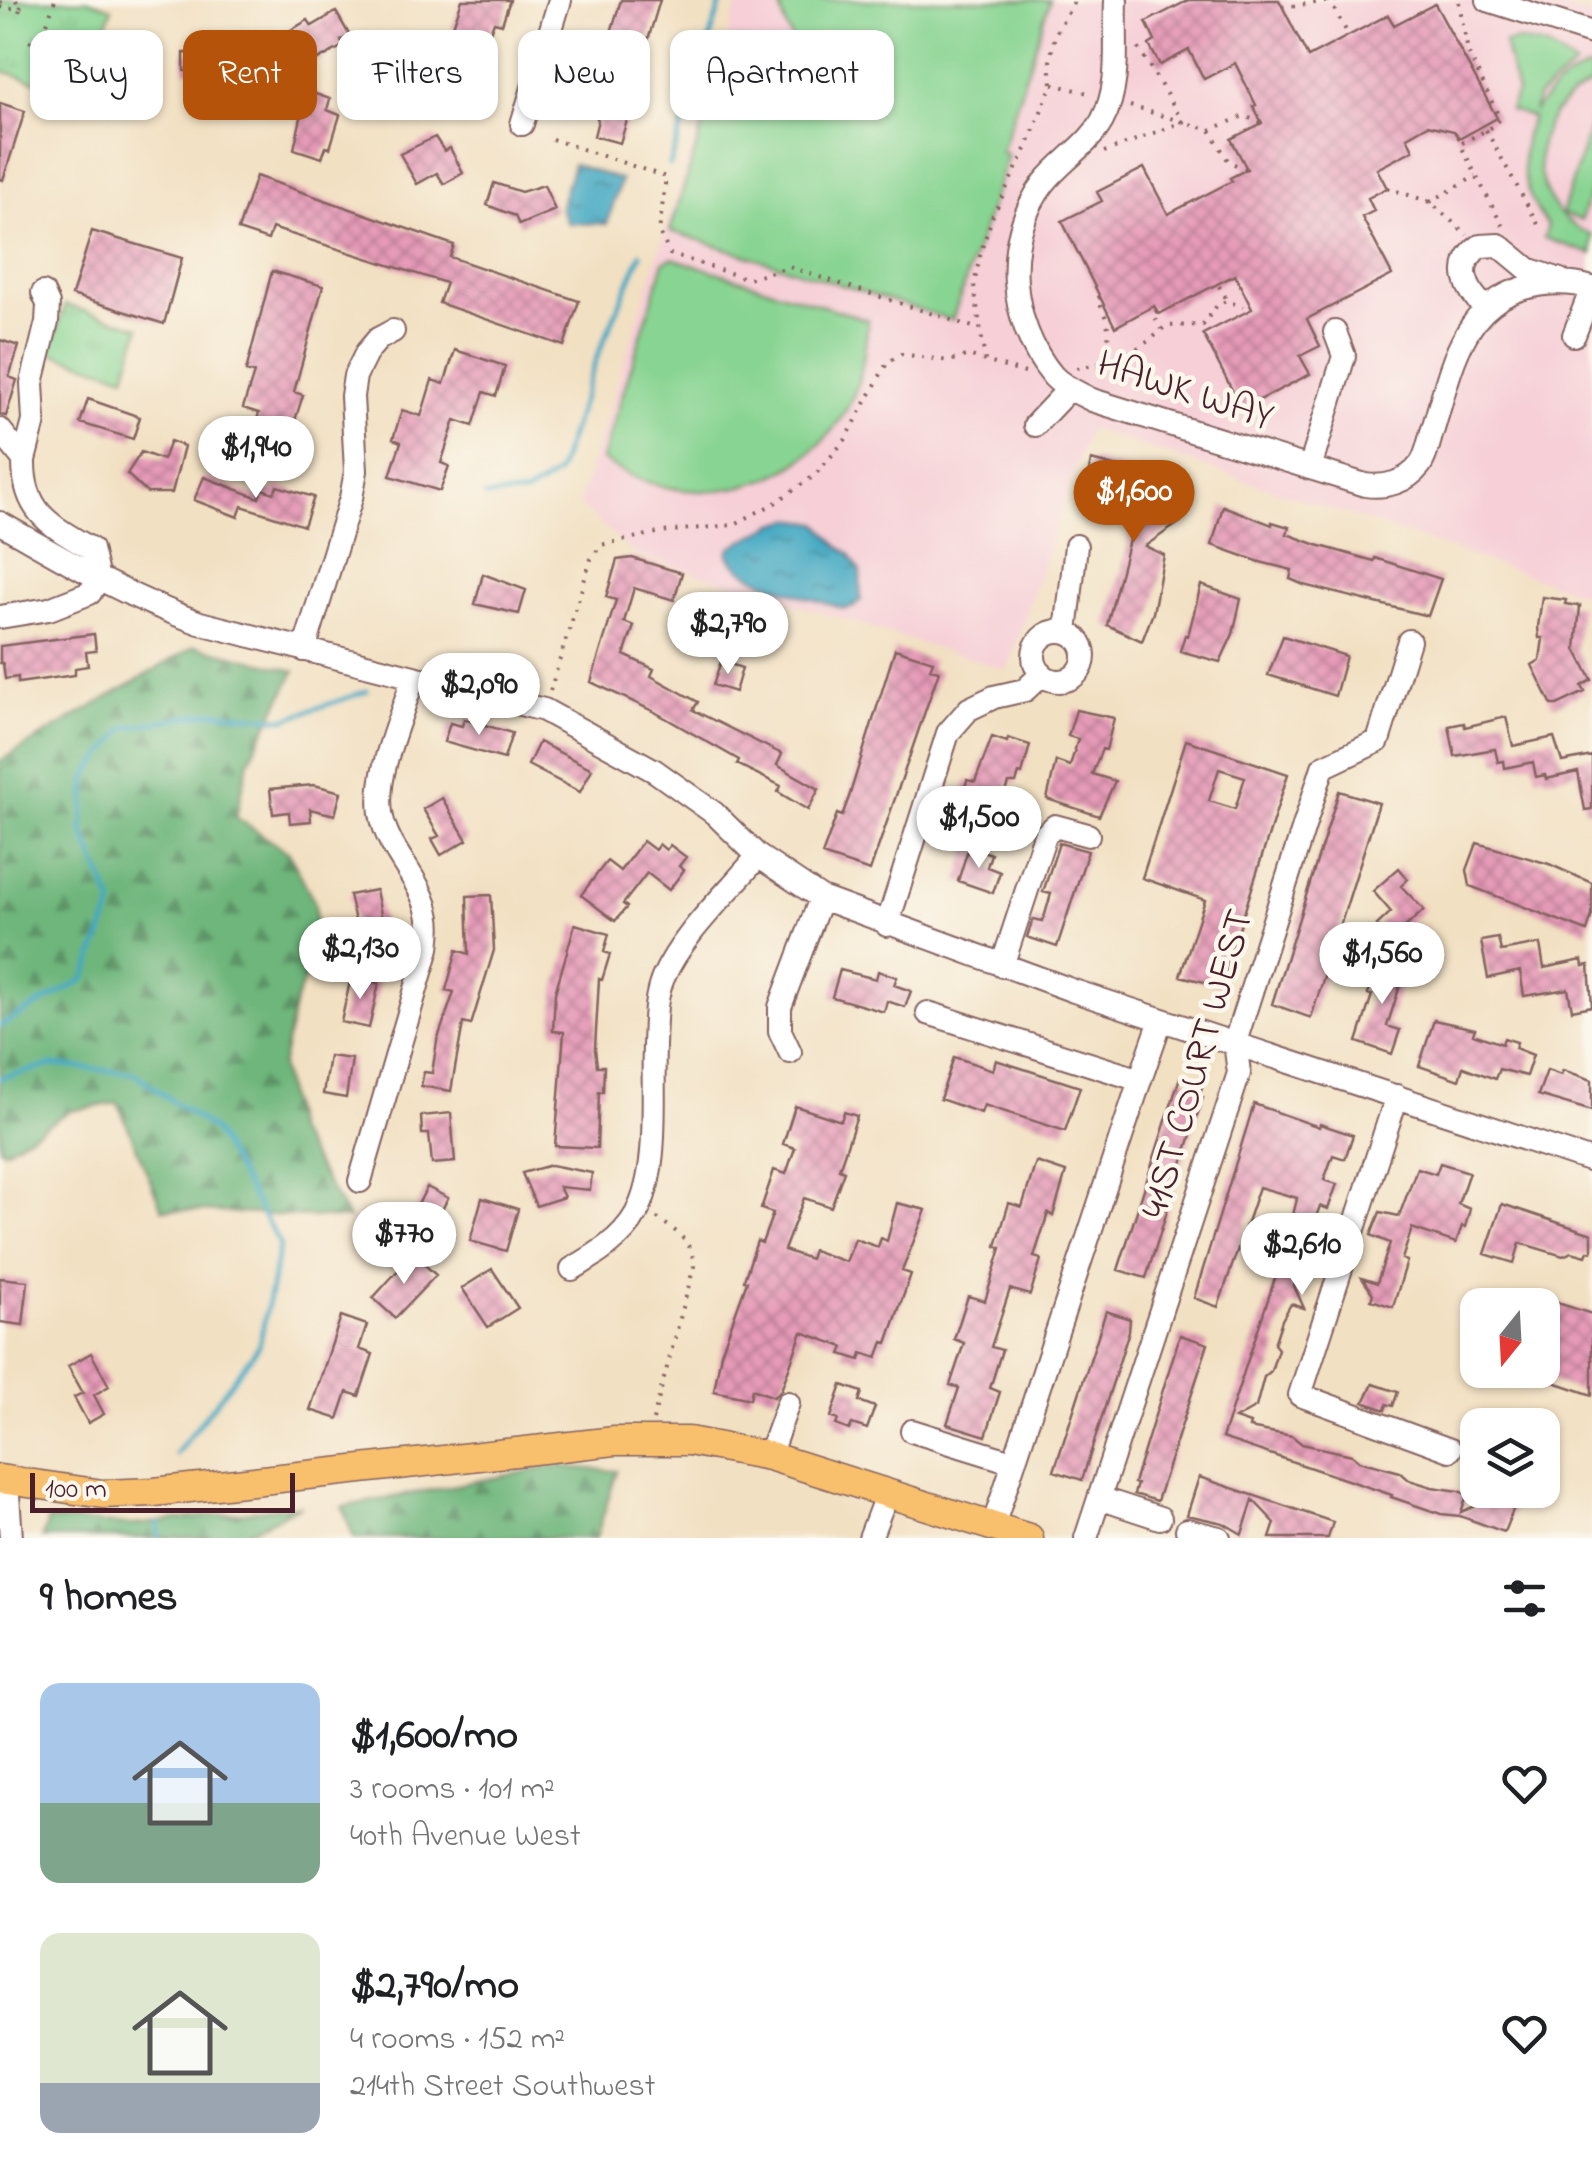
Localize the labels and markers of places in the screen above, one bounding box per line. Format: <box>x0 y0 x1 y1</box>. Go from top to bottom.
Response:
pin: $1,940 <box>175 416 337 501</box>
pin: $1,600 <box>1053 460 1215 545</box>
pin: $2,790 <box>647 592 809 677</box>
pin: $2,090 <box>398 653 560 738</box>
pin: $1,500 <box>898 786 1060 871</box>
pin: $2,130 <box>279 917 441 1002</box>
pin: $1,560 <box>1301 922 1463 1007</box>
pin: $770 <box>345 1202 463 1287</box>
pin: $2,610 <box>1221 1213 1383 1298</box>

